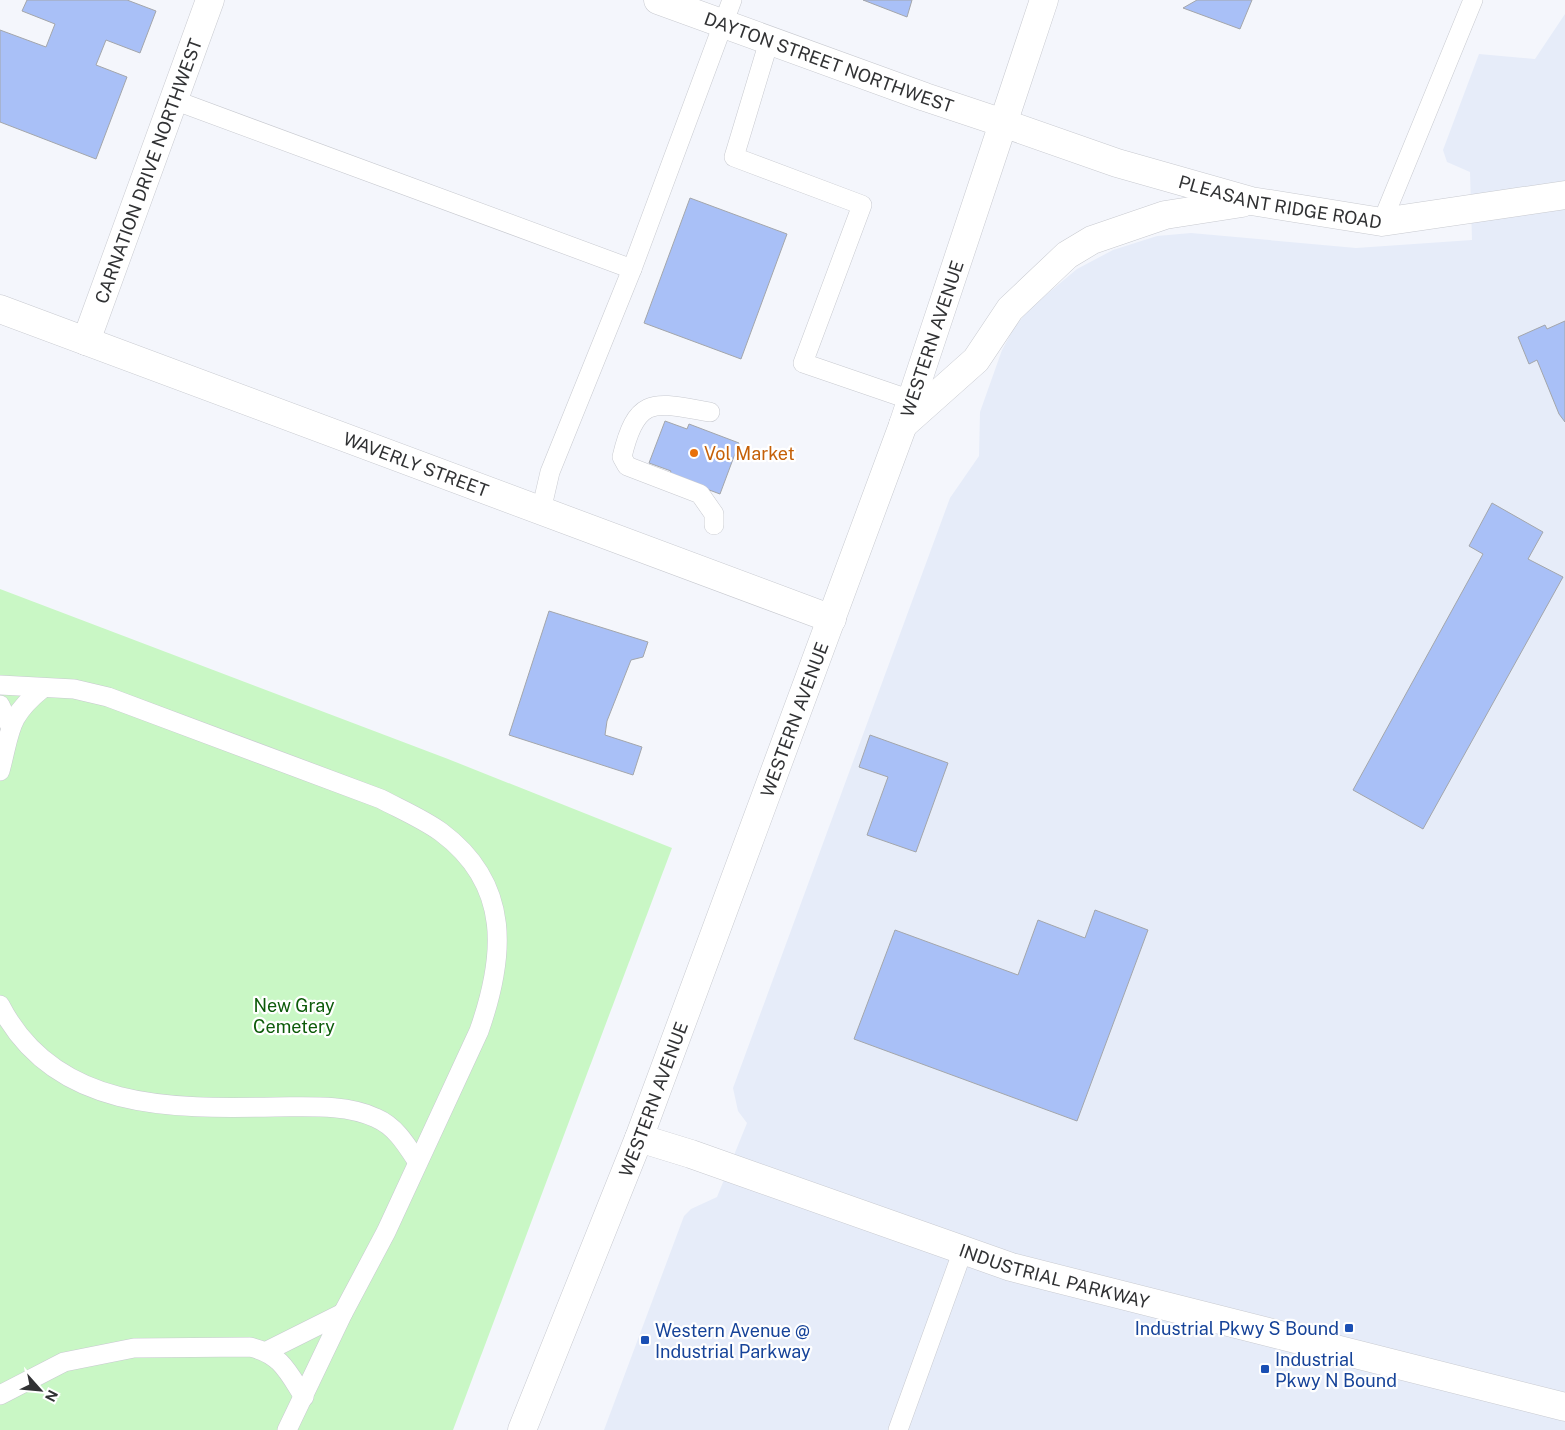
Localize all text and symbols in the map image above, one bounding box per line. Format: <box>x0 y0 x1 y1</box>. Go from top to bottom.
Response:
street label: DAYTON STREET NORTHWEST <box>702 7 957 116</box>
street label: CARNATION DRIVE NORTHWEST <box>90 35 206 306</box>
street label: PLEASANT RIDGE ROAD <box>1176 171 1383 232</box>
street label: WESTERN AVENUE <box>896 258 967 420</box>
street label: WAVERLY STREET <box>341 427 492 501</box>
place label: Vol Market <box>704 443 795 464</box>
marker: Vol Market <box>688 447 700 459</box>
street label: WESTERN AVENUE <box>756 639 832 800</box>
park label: New Gray Cemetery <box>253 995 335 1037</box>
street label: WESTERN AVENUE <box>614 1019 692 1179</box>
street label: INDUSTRIAL PARKWAY <box>957 1239 1152 1312</box>
place label: Industrial Pkwy S Bound <box>1135 1318 1339 1339</box>
place label: Western Avenue @ Industrial Parkway <box>655 1320 811 1362</box>
marker: Industrial Pkwy S Bound <box>1343 1322 1355 1334</box>
marker: Western Avenue @ Industrial Parkway <box>639 1334 651 1346</box>
place label: Industrial Pkwy N Bound <box>1275 1349 1397 1391</box>
marker: Industrial Pkwy N Bound <box>1259 1363 1271 1375</box>
north arrow <box>15 1365 65 1415</box>
text: N <box>42 1387 61 1404</box>

